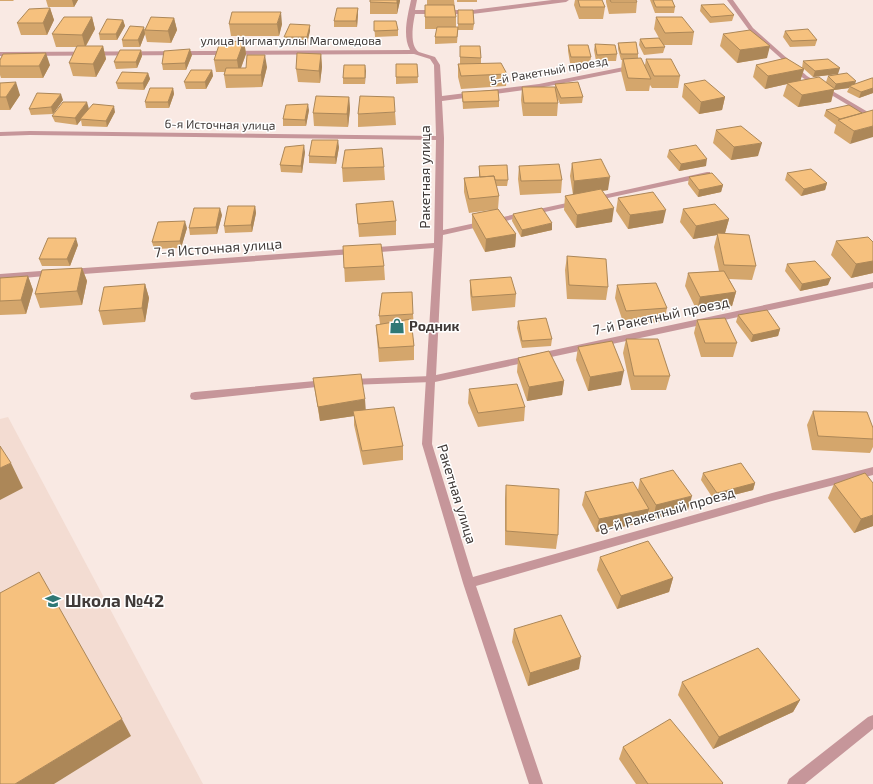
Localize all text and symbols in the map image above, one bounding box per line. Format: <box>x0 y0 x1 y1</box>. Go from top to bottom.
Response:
street label: улица Нигматуллы Магомедова <box>201 33 381 48</box>
street label: 5-й Ракетный проезд <box>489 53 609 87</box>
street label: 6-я Источная улица <box>164 116 276 133</box>
street label: Ракетная улица <box>416 125 433 229</box>
street label: 7-я Источная улица <box>153 235 283 260</box>
street label: 7-й Ракетный проезд <box>591 293 730 338</box>
shop icon: Родник <box>388 317 406 335</box>
place label: Родник <box>409 317 460 334</box>
street label: Ракетная улица <box>434 442 481 546</box>
street label: 8-й Ракетный проезд <box>597 483 737 538</box>
place label: Школа №42 <box>65 590 164 610</box>
school or university icon: Школа №42 <box>44 592 62 610</box>

